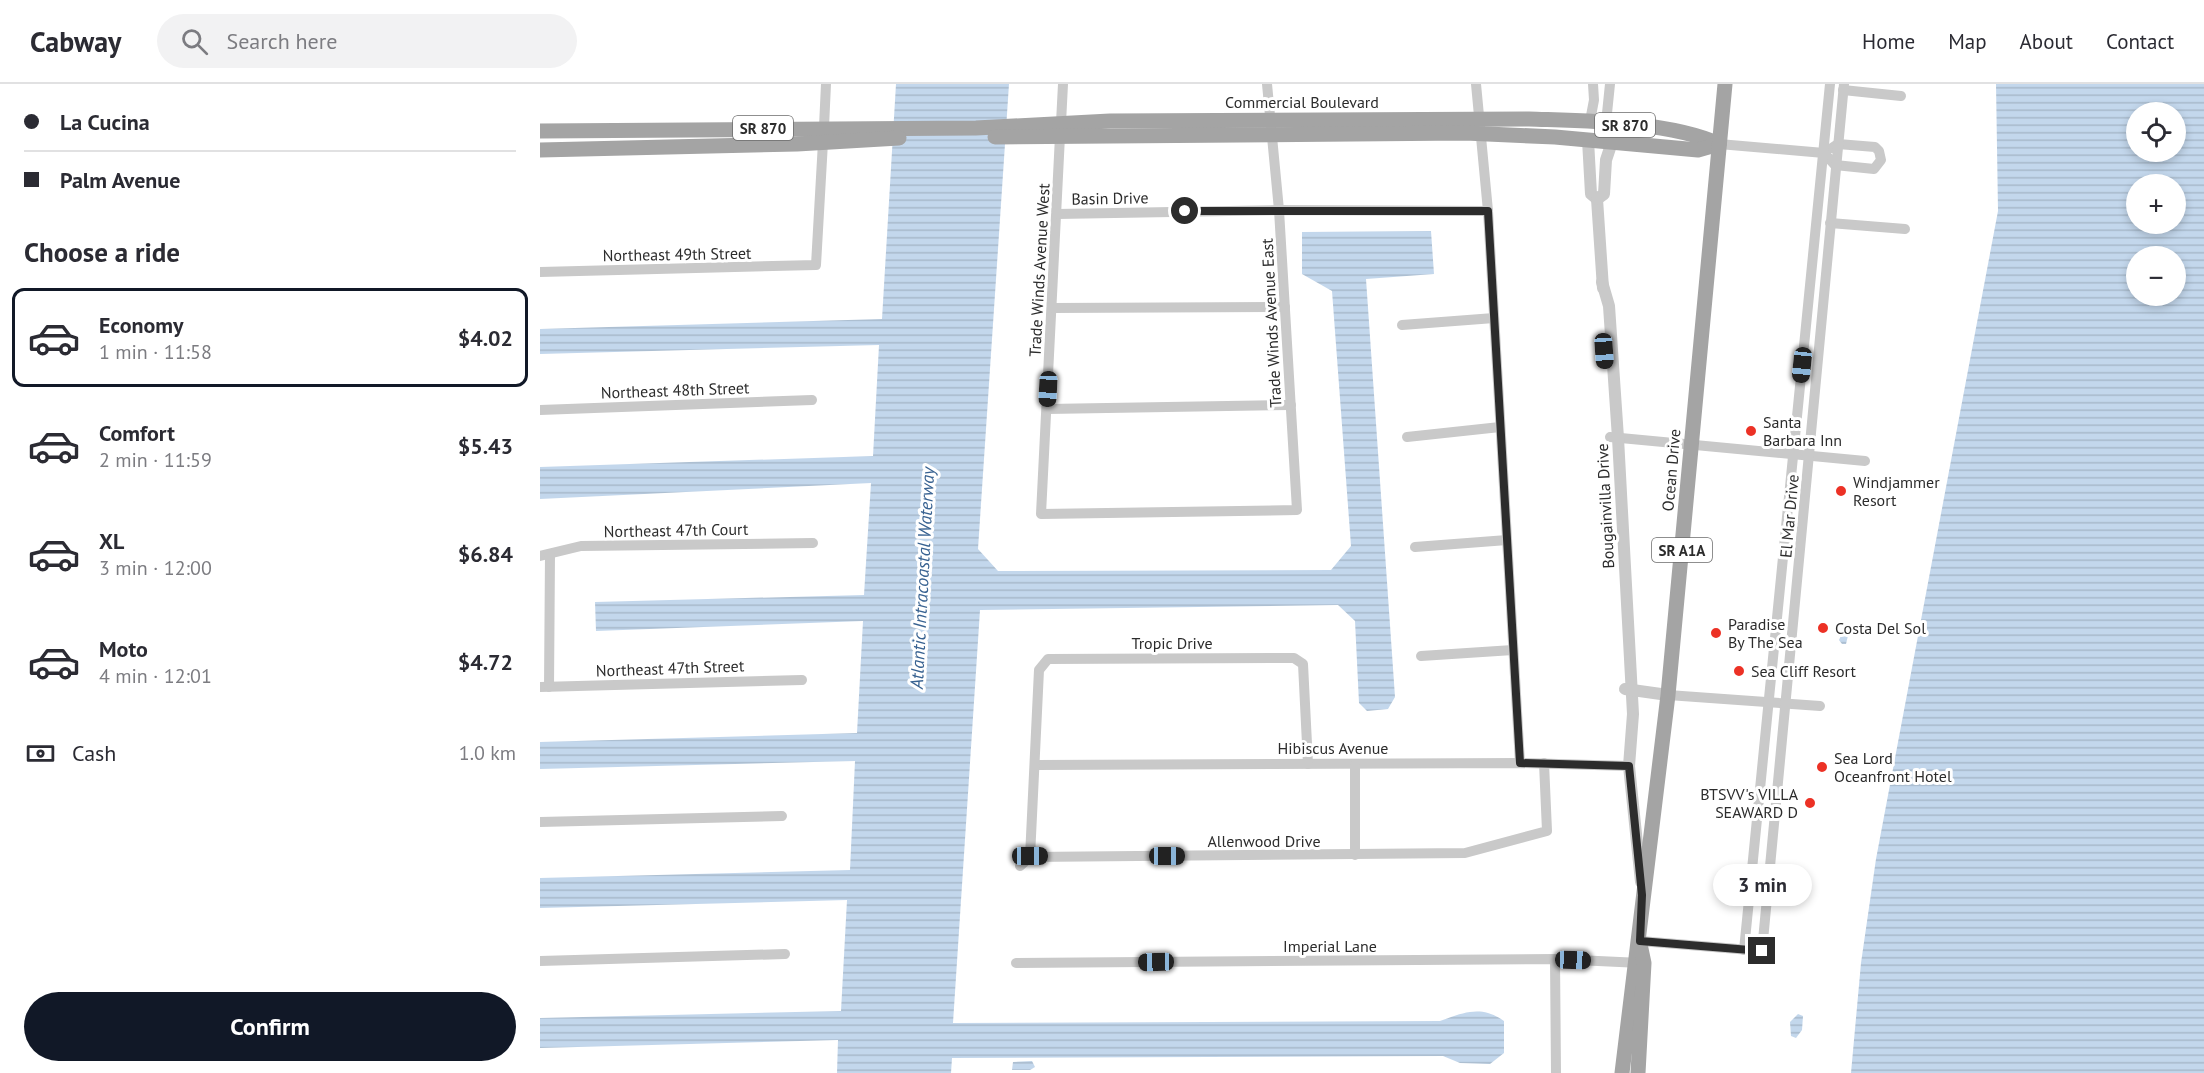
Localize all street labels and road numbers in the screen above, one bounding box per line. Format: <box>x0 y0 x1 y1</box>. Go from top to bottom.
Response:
street label: Commercial Boulevard <box>1225 92 1379 112</box>
road number: SR 870 <box>1595 113 1655 137</box>
road number: SR 870 <box>733 116 793 140</box>
street label: Trade Winds Avenue West <box>1024 182 1054 357</box>
street label: Basin Drive <box>1071 187 1149 209</box>
street label: Trade Winds Avenue East <box>1257 237 1285 408</box>
street label: Northeast 49th Street <box>602 243 752 265</box>
street label: Northeast 48th Street <box>600 377 750 403</box>
street label: Ocean Drive <box>1657 428 1685 512</box>
street label: Bougainvilla Drive <box>1592 443 1618 569</box>
street label: El Mar Drive <box>1775 473 1803 559</box>
street label: Northeast 47th Court <box>604 519 749 541</box>
road number: SR A1A <box>1652 538 1712 562</box>
street label: Tropic Drive <box>1131 633 1213 653</box>
street label: Northeast 47th Street <box>596 655 745 681</box>
street label: Hibiscus Avenue <box>1277 738 1389 758</box>
street label: Allenwood Drive <box>1207 831 1321 851</box>
street label: Imperial Lane <box>1283 936 1377 956</box>

